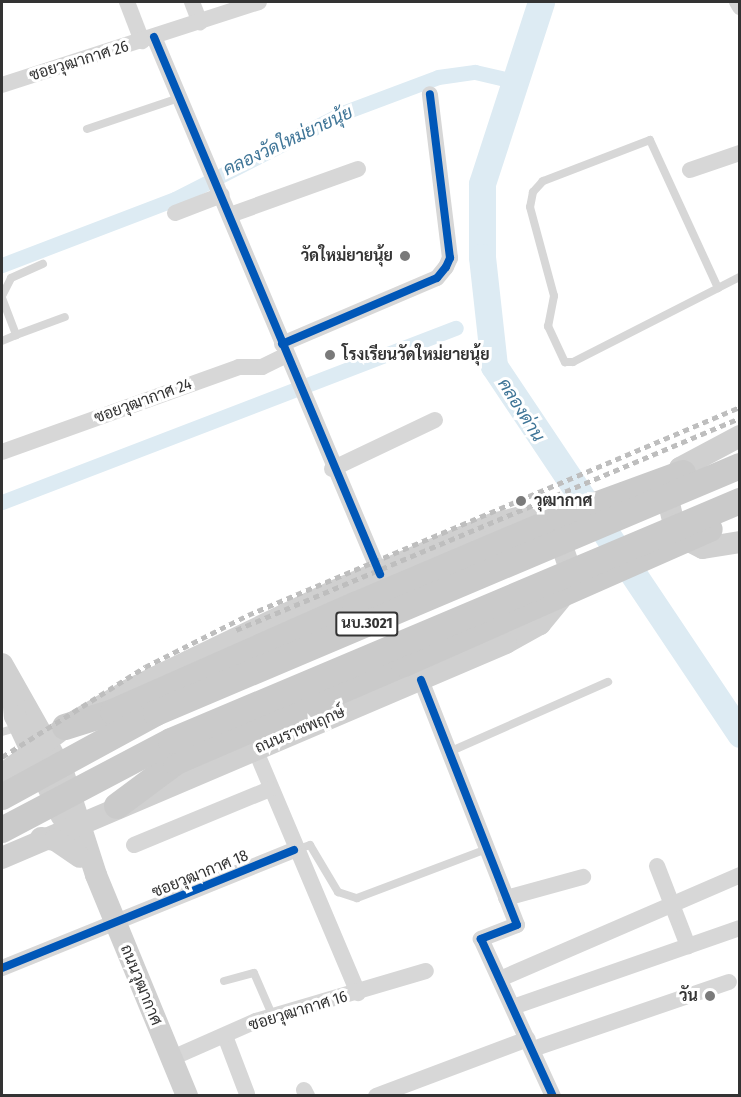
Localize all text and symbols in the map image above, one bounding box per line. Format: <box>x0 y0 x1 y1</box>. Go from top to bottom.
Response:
street label: ซอยวุฒากาศ 26 <box>27 37 131 85</box>
water label: คลองวัดใหม่ยายนุ้ย <box>220 102 356 180</box>
place label: วัดใหม่ยายนุ้ย <box>301 246 393 266</box>
marker: วัดใหม่ยายนุ้ย <box>398 249 412 263</box>
place label: โรงเรียนวัดใหม่ยายนุ้ย <box>342 345 490 365</box>
marker: โรงเรียนวัดใหม่ยายนุ้ย <box>323 348 337 362</box>
street label: ซอยวุฒากาศ 24 <box>92 374 194 428</box>
water label: คลองด่าน <box>493 374 549 446</box>
place label: วุฒากาศ <box>534 491 592 511</box>
marker: วุฒากาศ <box>512 492 530 510</box>
road number: นบ.3021 <box>334 612 400 636</box>
street label: ถนนราชพฤกษ์ <box>252 702 348 758</box>
street label: ซอยวุฒากาศ 18 <box>149 846 251 902</box>
street label: ถนนวุฒากาศ <box>116 942 166 1028</box>
place label: วัน <box>679 986 698 1006</box>
street label: ซอยวุฒากาศ 16 <box>246 987 350 1035</box>
marker: วัน <box>703 989 717 1003</box>

